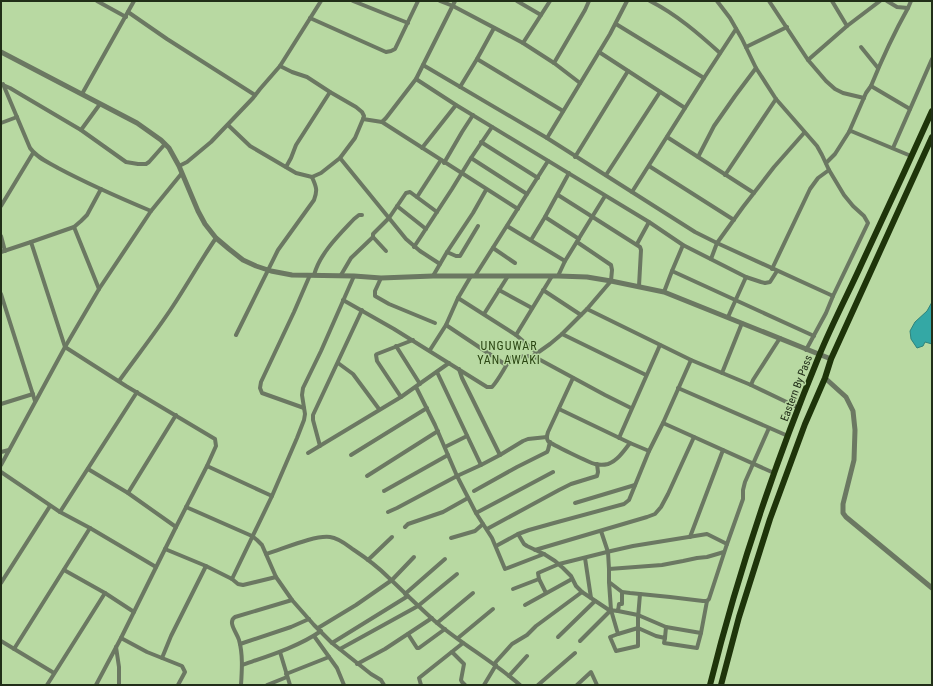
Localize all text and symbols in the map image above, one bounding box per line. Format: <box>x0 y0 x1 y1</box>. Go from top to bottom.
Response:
district label: UNGUWAR YAN AWAKI <box>477 339 541 367</box>
street label: Eastern By Pass <box>778 353 815 423</box>

